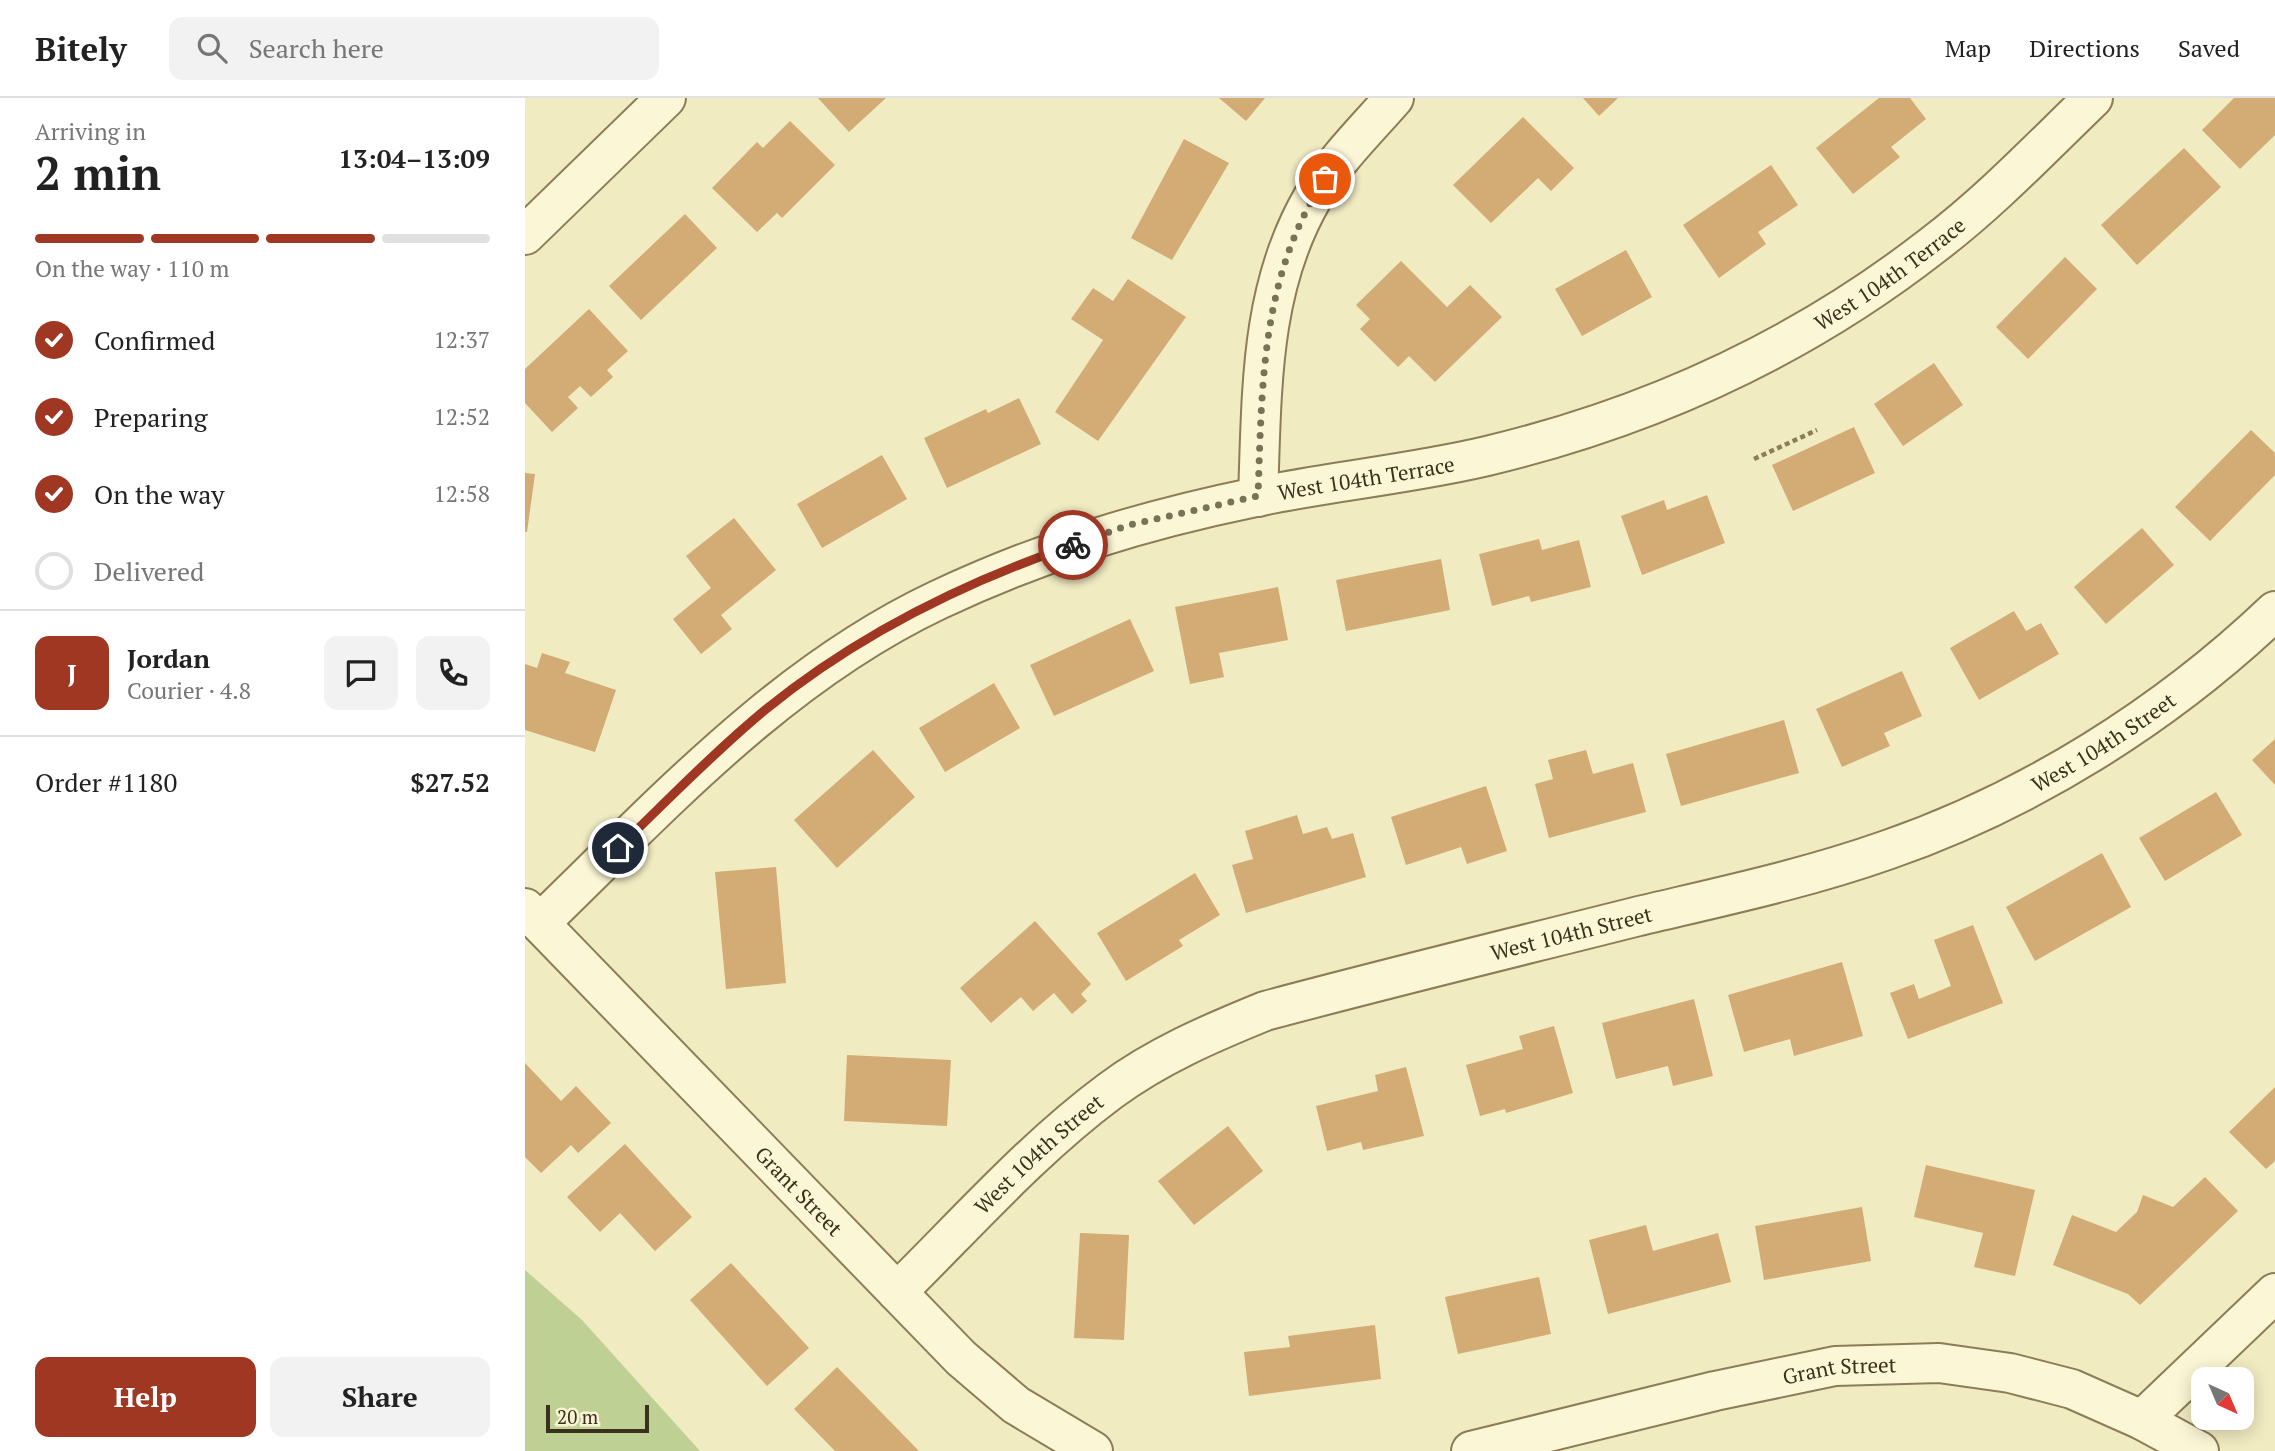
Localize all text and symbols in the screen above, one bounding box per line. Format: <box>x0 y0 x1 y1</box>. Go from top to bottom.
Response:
search box <box>169 17 659 80</box>
text: Bitely <box>35 27 127 70</box>
icon: search <box>193 29 231 67</box>
text: Search here <box>249 31 384 65</box>
text: Map <box>1945 32 1991 64</box>
text: Directions <box>2029 32 2140 64</box>
text: Saved <box>2178 32 2240 64</box>
text: Arriving in <box>35 116 146 147</box>
text: 13:04–13:09 <box>338 141 490 175</box>
text: 2 min <box>35 142 161 203</box>
pin <box>1295 149 1355 209</box>
icon: bag <box>1306 160 1344 198</box>
street label: West 104th Terrace <box>1809 211 1971 337</box>
text: On the way · 110 m <box>35 253 229 284</box>
icon: check <box>35 321 73 359</box>
text: Confirmed <box>94 323 215 357</box>
text: 12:37 <box>433 324 490 355</box>
icon: check <box>35 398 73 436</box>
text: Preparing <box>94 400 207 434</box>
text: 12:52 <box>433 401 490 432</box>
street label: West 104th Terrace <box>1275 449 1457 506</box>
icon: check <box>35 475 73 513</box>
text: On the way <box>94 477 225 511</box>
text: 12:58 <box>433 478 490 509</box>
courier <box>1038 510 1108 580</box>
icon: bike <box>1054 526 1092 564</box>
text: Delivered <box>94 554 204 588</box>
button: chat <box>324 636 398 710</box>
button: phone <box>416 636 490 710</box>
text: Jordan <box>127 641 210 675</box>
text: J <box>67 656 77 690</box>
text: Courier · 4.8 <box>127 675 251 706</box>
street label: West 104th Street <box>2026 686 2181 798</box>
text: Order #1180 <box>35 765 177 799</box>
text: $27.52 <box>410 765 490 799</box>
pin <box>588 818 648 878</box>
icon: home <box>599 829 637 867</box>
street label: West 104th Street <box>1487 899 1655 967</box>
street label: West 104th Street <box>968 1087 1109 1220</box>
street label: Grant Street <box>749 1140 849 1242</box>
street label: Grant Street <box>1780 1350 1897 1391</box>
button: Help <box>35 1357 256 1437</box>
button: Share <box>270 1357 490 1437</box>
north arrow <box>2191 1367 2254 1430</box>
map controls <box>2191 1367 2254 1430</box>
scale bar <box>546 1402 649 1434</box>
text: 20 m <box>557 1404 598 1429</box>

